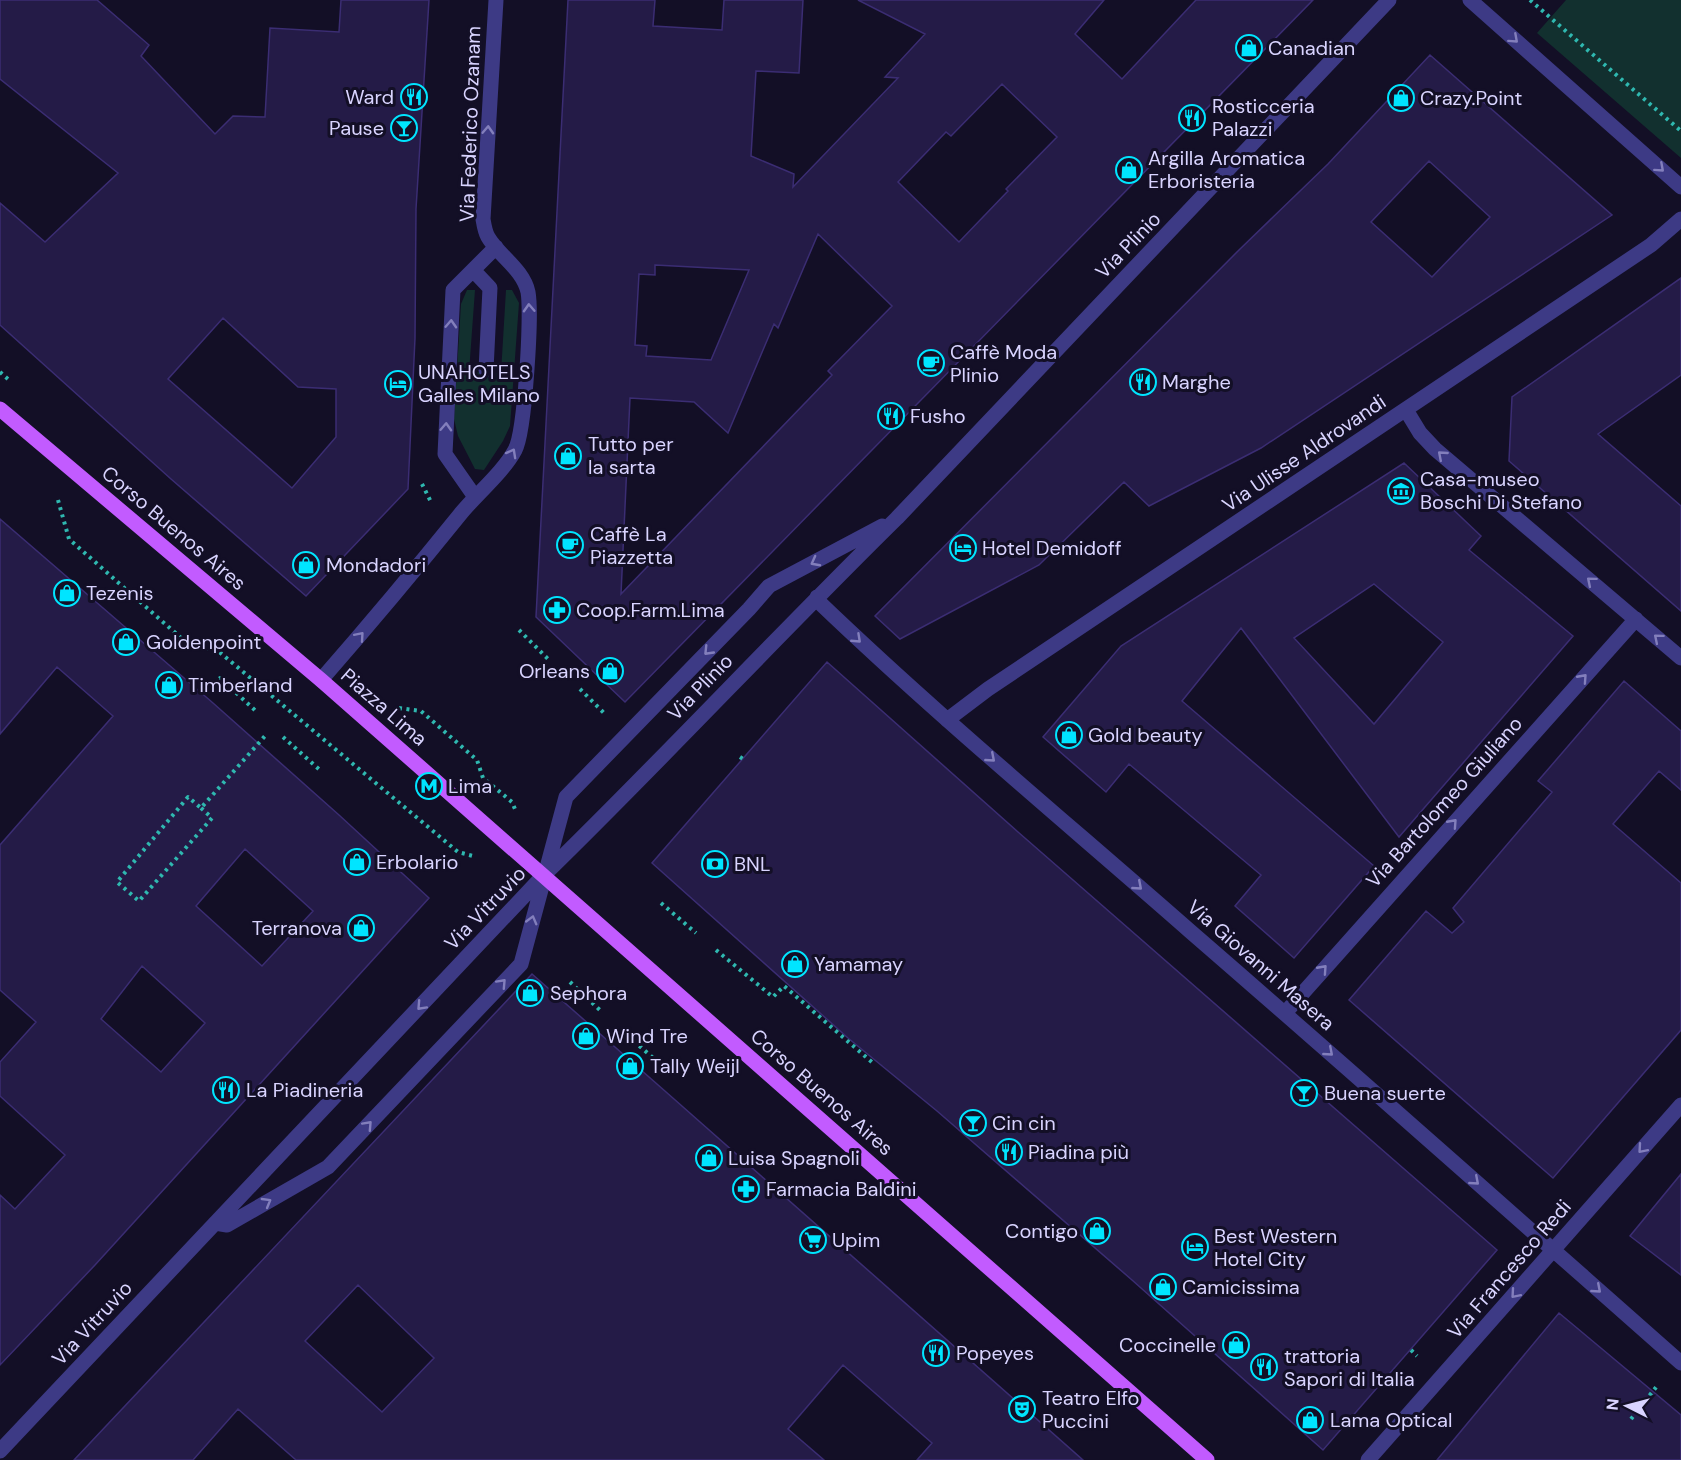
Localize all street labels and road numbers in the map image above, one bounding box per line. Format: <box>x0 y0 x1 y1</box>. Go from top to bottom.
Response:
street label: Via Federico Ozanam <box>454 25 486 223</box>
street label: Via Plinio <box>1090 206 1166 284</box>
street label: Via Ulisse Aldrovandi <box>1217 389 1391 517</box>
street label: Corso Buenos Aires <box>96 460 252 596</box>
street label: Via Plinio <box>662 648 738 726</box>
street label: Piazza Lima <box>336 662 432 752</box>
street label: Via Bartolomeo Giuliano <box>1360 711 1528 893</box>
street label: Via Vitruvio <box>439 861 531 955</box>
street label: Via Giovanni Masera <box>1182 894 1340 1036</box>
street label: Corso Buenos Aires <box>745 1023 899 1161</box>
street label: Via Francesco Redi <box>1441 1194 1577 1344</box>
street label: Via Vitruvio <box>46 1275 138 1371</box>

